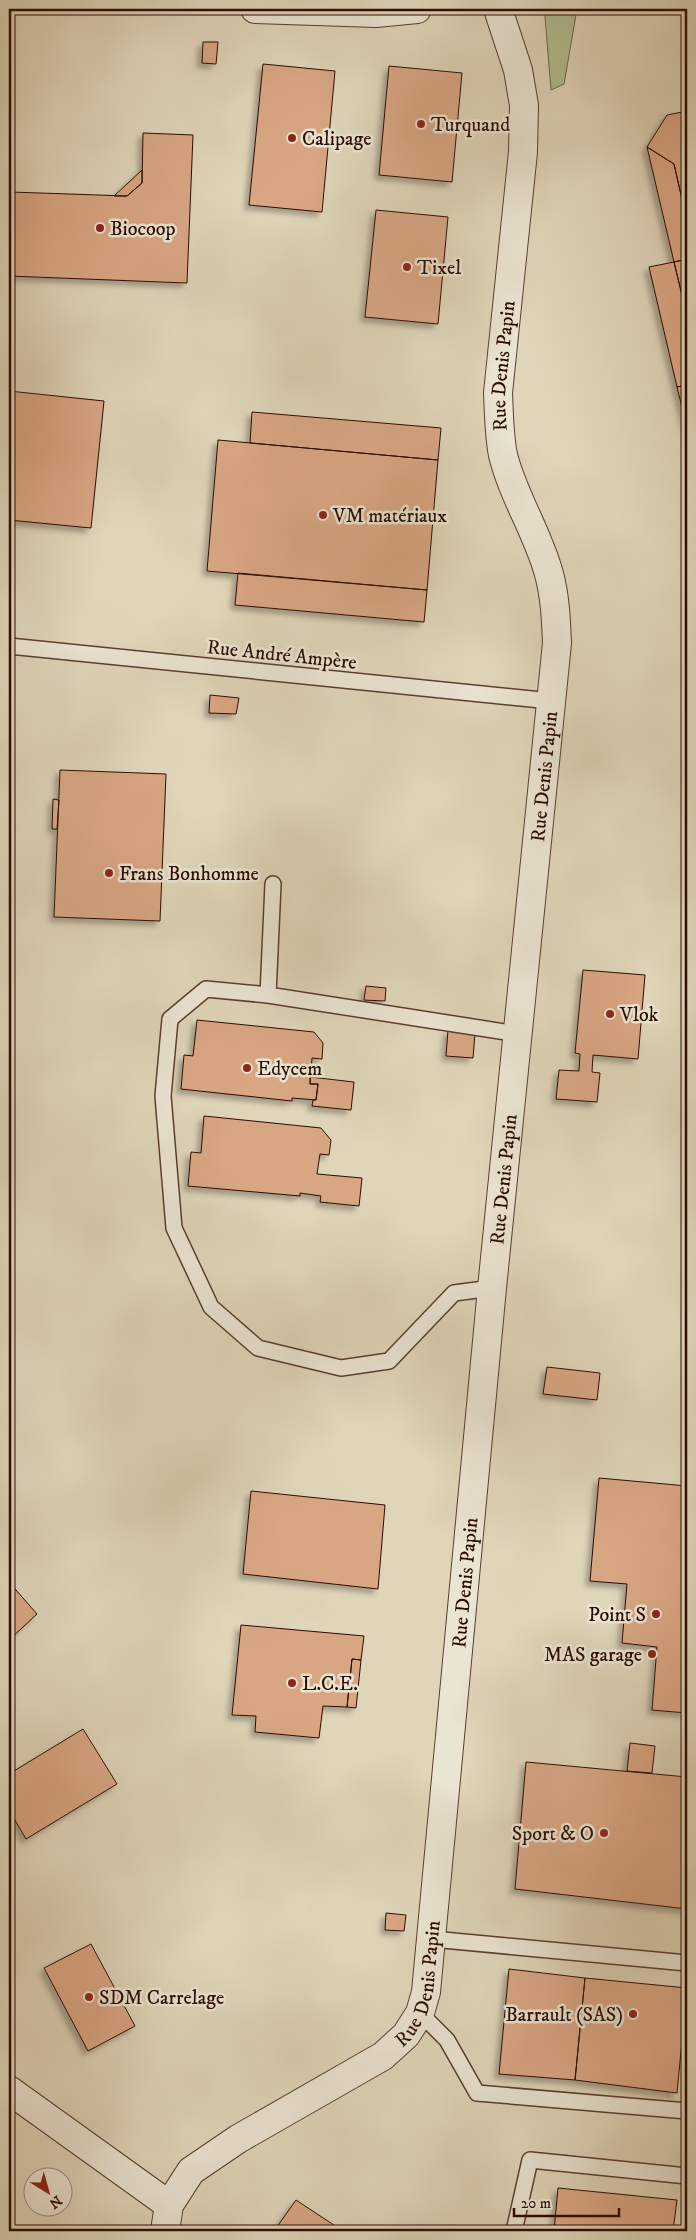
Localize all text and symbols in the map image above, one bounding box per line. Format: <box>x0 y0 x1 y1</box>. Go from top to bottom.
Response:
place label: Turquand <box>431 113 510 138</box>
marker: Turquand <box>415 118 427 130</box>
place label: Calipage <box>302 127 372 152</box>
marker: Calipage <box>286 132 298 144</box>
place label: Biocoop <box>110 217 176 242</box>
marker: Biocoop <box>94 222 106 234</box>
place label: Tixel <box>417 256 461 281</box>
marker: Tixel <box>401 261 413 273</box>
street label: Rue Denis Papin <box>487 299 522 432</box>
place label: VM matériaux <box>332 504 447 529</box>
marker: VM matériaux <box>317 509 329 521</box>
street label: Rue André Ampère <box>206 635 358 676</box>
street label: Rue Denis Papin <box>526 710 564 843</box>
place label: Frans Bonhomme <box>119 862 259 887</box>
marker: Frans Bonhomme <box>103 867 115 879</box>
place label: Vlok <box>619 1003 659 1028</box>
marker: Vlok <box>604 1008 616 1020</box>
place label: Edycem <box>257 1057 322 1082</box>
marker: Edycem <box>241 1062 253 1074</box>
street label: Rue Denis Papin <box>485 1113 523 1246</box>
street label: Rue Denis Papin <box>447 1516 484 1649</box>
place label: Point S <box>588 1603 646 1628</box>
marker: Point S <box>650 1608 662 1620</box>
place label: MAS garage <box>544 1643 642 1668</box>
marker: MAS garage <box>646 1648 658 1660</box>
place label: L.C.E. <box>302 1672 358 1697</box>
marker: L.C.E. <box>286 1677 298 1689</box>
place label: Sport & O <box>512 1822 594 1847</box>
marker: Sport & O <box>598 1827 610 1839</box>
street label: Rue Denis Papin <box>390 1919 447 2053</box>
place label: SDM Carrelage <box>99 1986 224 2011</box>
marker: SDM Carrelage <box>83 1991 95 2003</box>
place label: Barrault (SAS) <box>505 2003 623 2028</box>
marker: Barrault (SAS) <box>627 2008 639 2020</box>
north arrow <box>22 2168 72 2218</box>
scale bar <box>514 2185 618 2217</box>
text: N <box>45 2191 65 2213</box>
text: 20 m <box>521 2194 551 2213</box>

